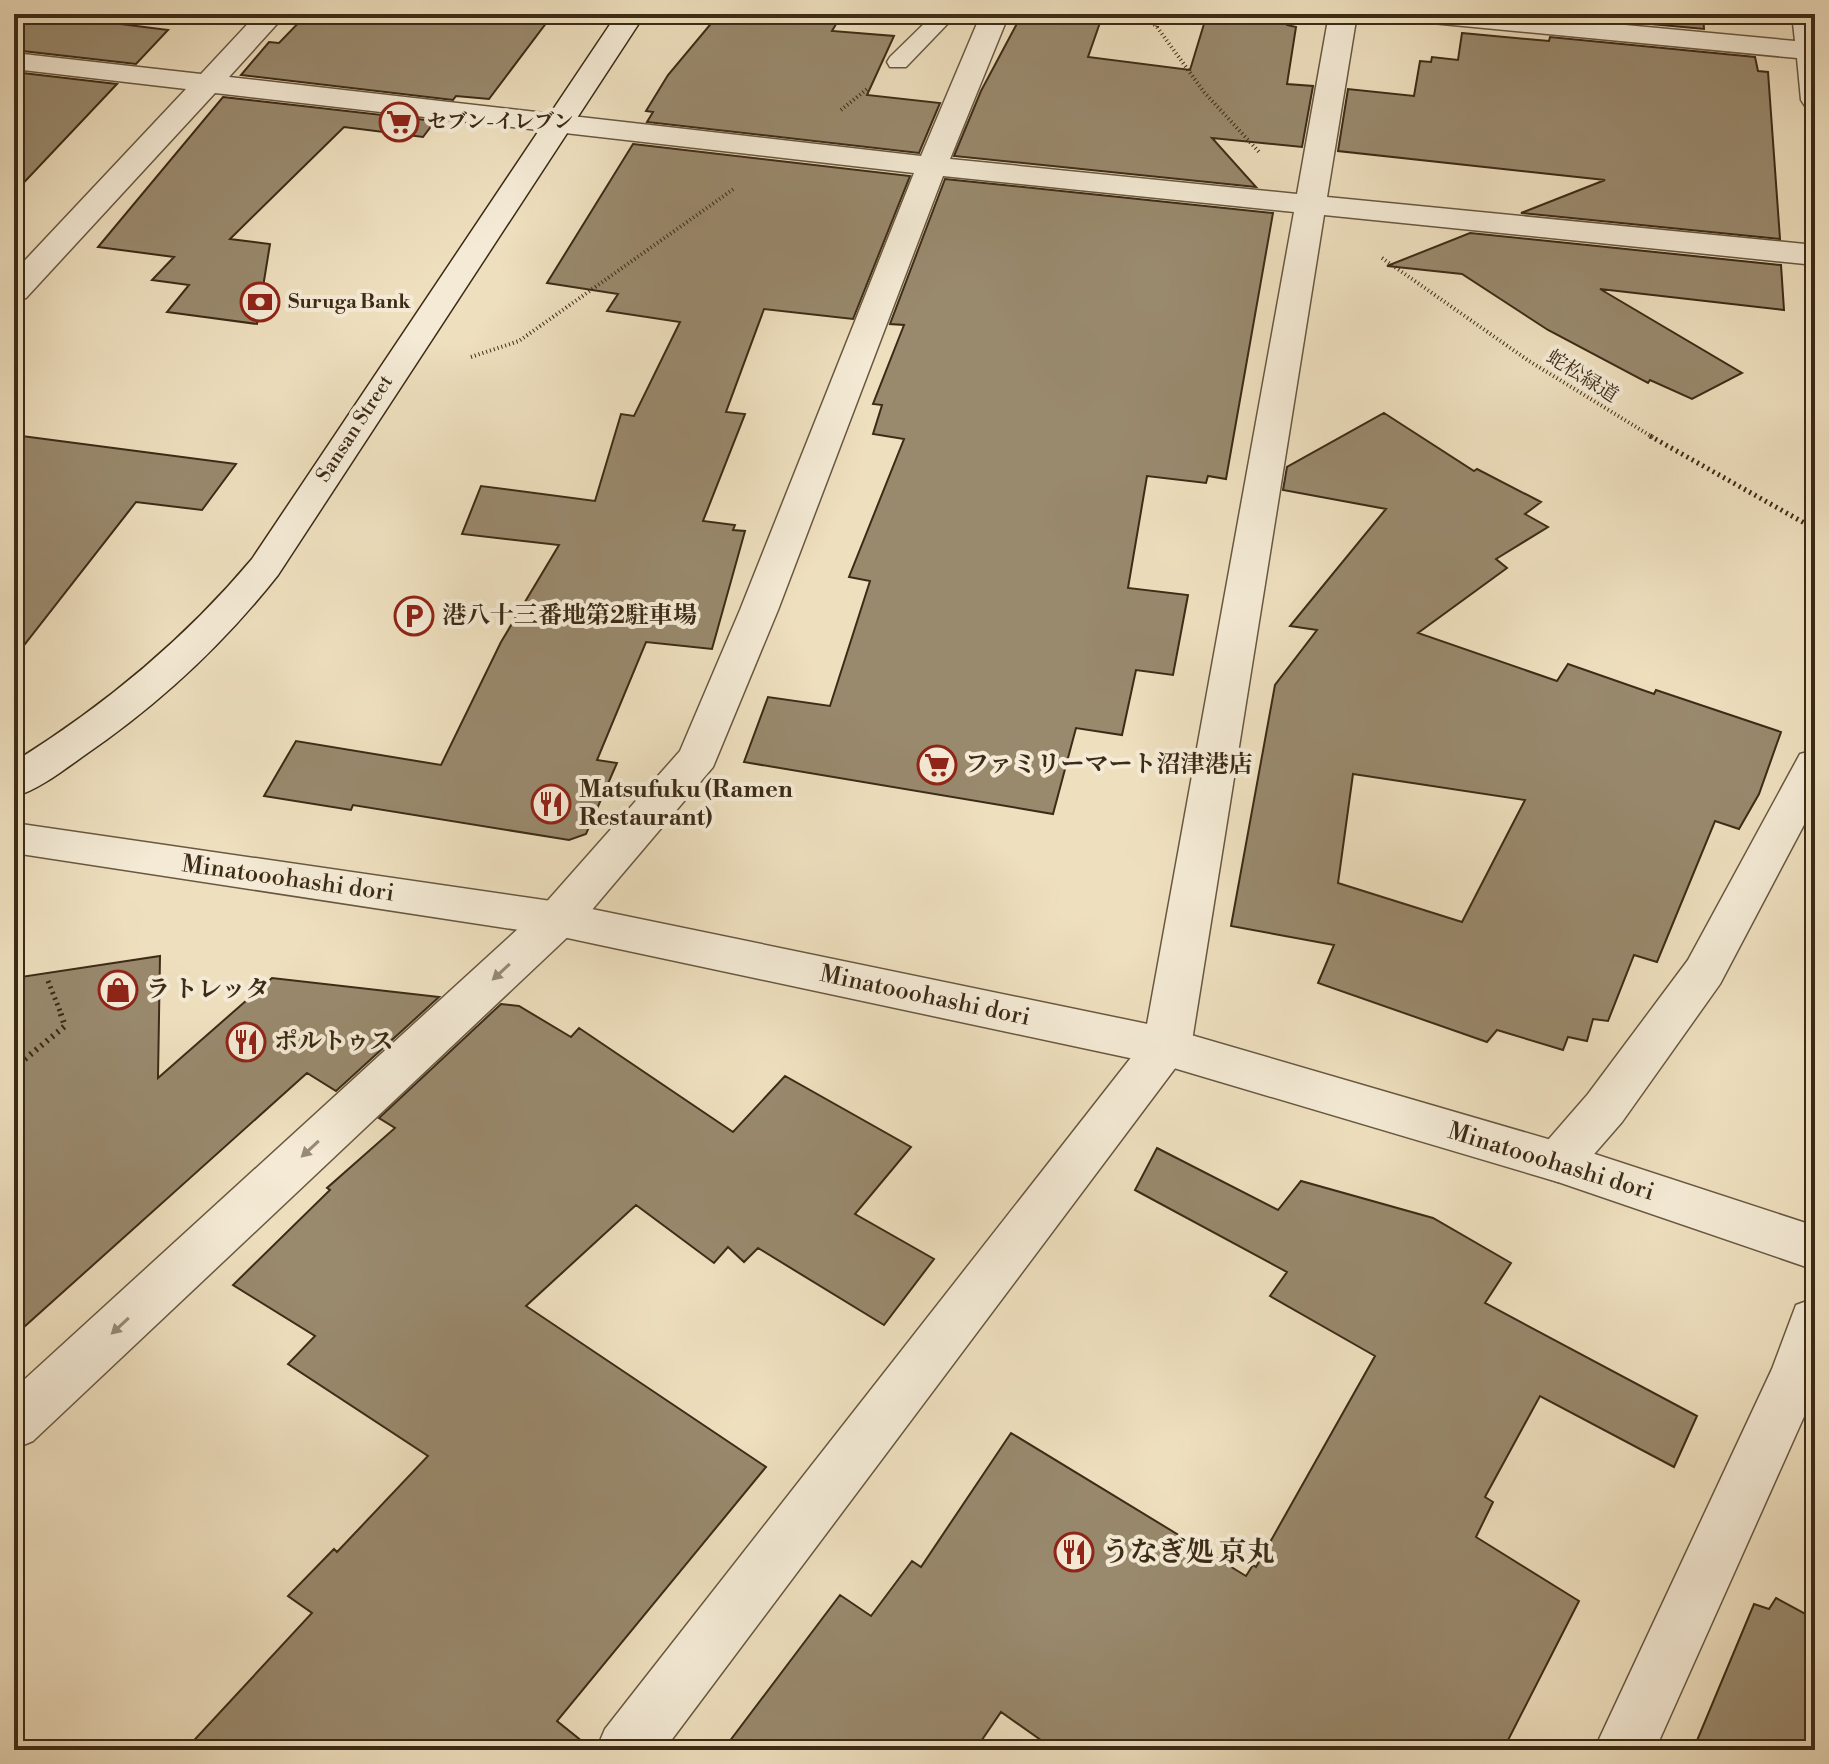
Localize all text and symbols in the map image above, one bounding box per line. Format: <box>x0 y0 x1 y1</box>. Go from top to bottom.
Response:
supermarket icon: セブン-イレブン <box>378 101 420 143</box>
place label: セブン-イレブン <box>427 110 573 135</box>
bank icon: Suruga Bank <box>239 281 281 323</box>
place label: Suruga Bank <box>288 290 411 315</box>
street label: 蛇松緑道 <box>1541 345 1623 409</box>
street label: Sansan Street <box>311 371 399 487</box>
parking icon: 港八十三番地第2駐車場 <box>393 595 435 637</box>
place label: 港八十三番地第2駐車場 <box>442 601 697 631</box>
supermarket icon: ファミリーマート沼津港店 <box>916 744 958 786</box>
place label: ファミリーマート沼津港店 <box>965 750 1253 780</box>
place label: Matsufuku (Ramen Restaurant) <box>579 775 793 833</box>
restaurant icon: Matsufuku (Ramen Restaurant) <box>530 783 572 825</box>
street label: Minatooohashi dori <box>180 849 396 909</box>
street label: Minatooohashi dori <box>817 959 1033 1033</box>
one-way arrow <box>491 962 510 980</box>
shop icon: ラ トレッタ <box>97 969 139 1011</box>
place label: ラ トレッタ <box>146 975 270 1005</box>
restaurant icon: ポルトゥス <box>225 1021 267 1063</box>
place label: ポルトゥス <box>274 1027 393 1057</box>
street label: Minatooohashi dori <box>1444 1116 1658 1208</box>
one-way arrow <box>301 1139 320 1157</box>
one-way arrow <box>110 1316 129 1334</box>
restaurant icon: うなぎ処 京丸 <box>1053 1531 1095 1573</box>
place label: うなぎ処 京丸 <box>1102 1535 1274 1570</box>

